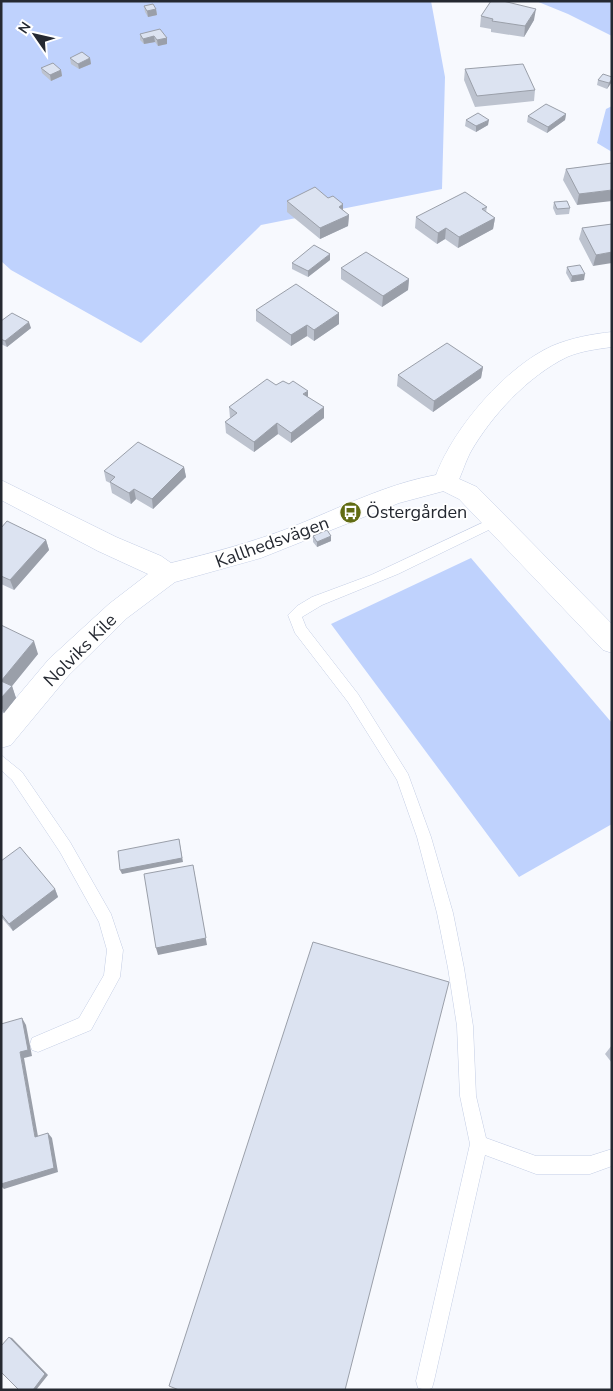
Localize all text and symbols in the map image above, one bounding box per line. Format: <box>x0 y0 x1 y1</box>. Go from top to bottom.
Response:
north arrow <box>10 10 60 60</box>
text: N <box>14 18 35 38</box>
bus stop icon: Östergården <box>338 500 362 524</box>
place label: Östergården <box>366 500 467 524</box>
street label: Kallhedsvägen <box>212 510 332 574</box>
street label: Nolviks Kile <box>38 608 122 692</box>

